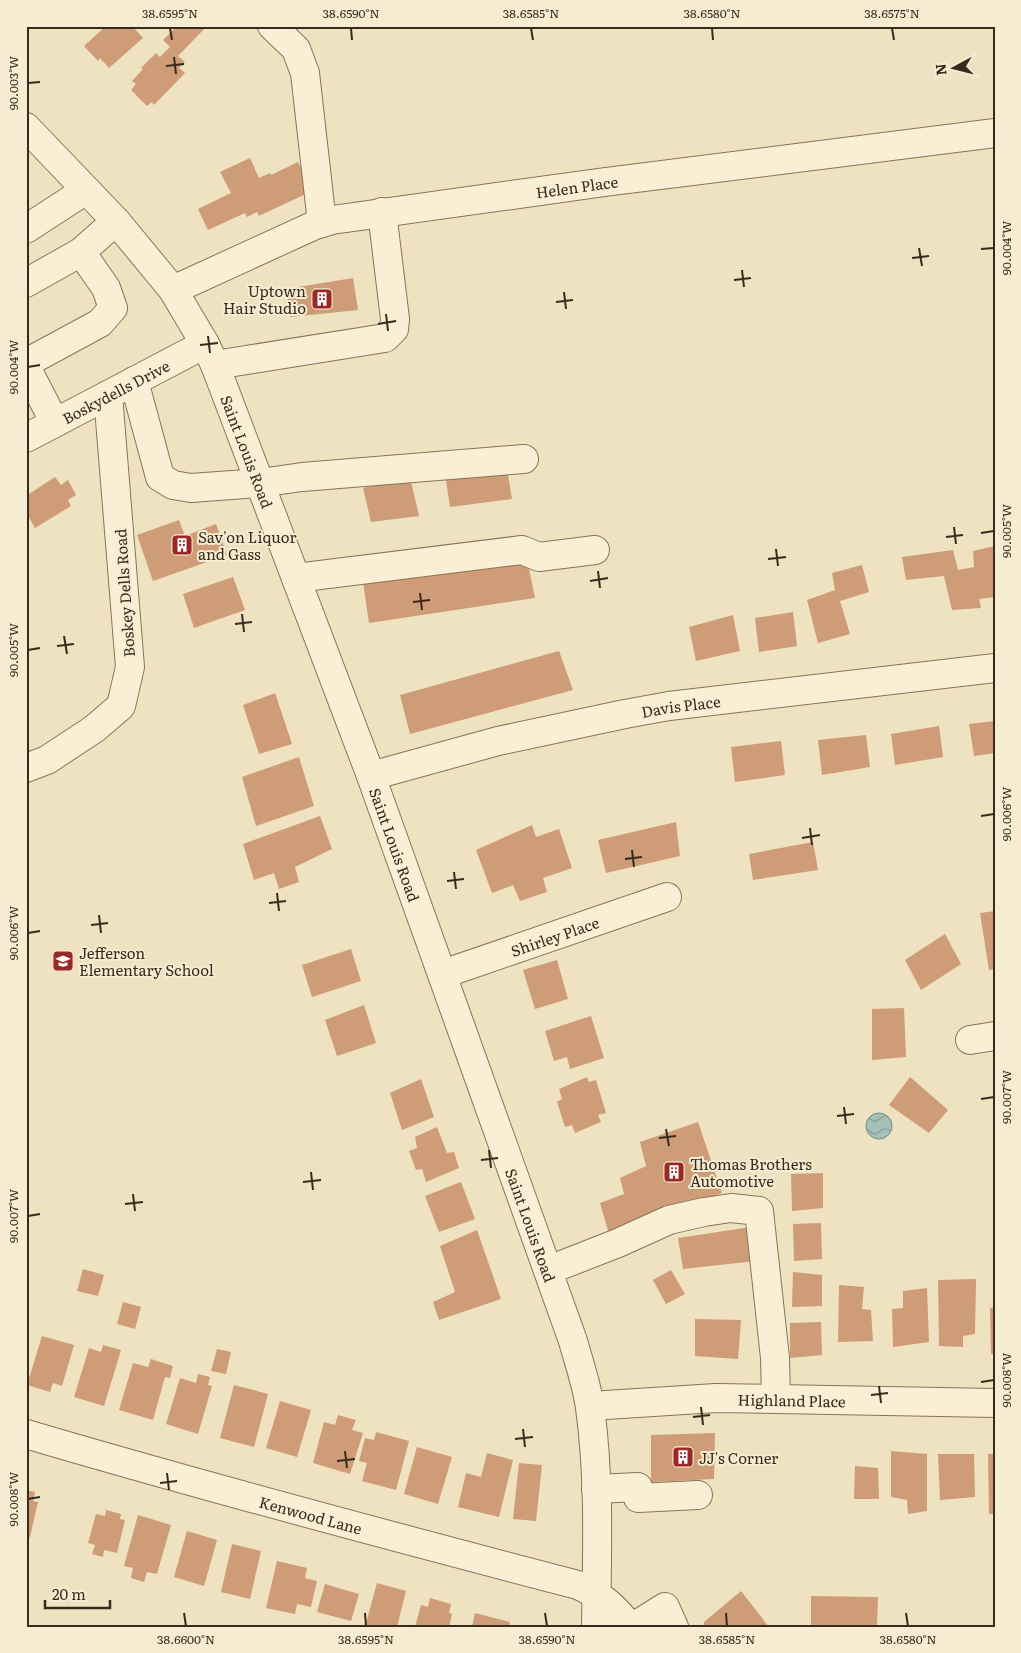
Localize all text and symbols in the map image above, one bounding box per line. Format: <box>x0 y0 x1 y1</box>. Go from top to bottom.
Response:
text: 38.6595°N <box>142 4 198 22</box>
text: 38.6590°N <box>323 4 379 22</box>
text: 38.6585°N <box>503 4 559 22</box>
text: 38.6580°N <box>683 4 741 22</box>
text: 38.6575°N <box>864 4 920 22</box>
north arrow <box>928 42 978 92</box>
text: 90.003°W <box>4 56 22 110</box>
text: N <box>929 62 951 77</box>
street label: Helen Place <box>534 169 619 203</box>
text: 90.004°W <box>997 221 1015 275</box>
place label: Uptown Hair Studio <box>223 279 306 319</box>
building icon: Uptown Hair Studio <box>310 287 334 311</box>
text: 90.004°W <box>4 340 22 394</box>
street label: Boskydells Drive <box>58 353 173 429</box>
street label: Saint Louis Road <box>216 391 280 511</box>
text: 90.005°W <box>997 504 1015 558</box>
place label: Sav'on Liquor and Gass <box>198 525 296 565</box>
street label: Boskey Dells Road <box>108 528 140 658</box>
building icon: Sav'on Liquor and Gass <box>170 533 194 557</box>
text: 90.005°W <box>4 623 22 677</box>
street label: Davis Place <box>639 689 722 722</box>
street label: Saint Louis Road <box>365 784 426 905</box>
text: 90.006°W <box>997 787 1015 841</box>
text: 90.006°W <box>4 906 22 960</box>
street label: Shirley Place <box>507 910 602 961</box>
place label: Jefferson Elementary School <box>79 941 214 981</box>
school or university icon: Jefferson Elementary School <box>51 949 75 973</box>
text: 90.007°W <box>997 1070 1015 1124</box>
place label: Thomas Brothers Automotive <box>690 1152 812 1192</box>
building icon: Thomas Brothers Automotive <box>662 1160 686 1184</box>
street label: Saint Louis Road <box>501 1165 562 1285</box>
text: 90.007°W <box>4 1189 22 1243</box>
text: 90.008°W <box>997 1353 1015 1407</box>
street label: Highland Place <box>738 1387 846 1412</box>
building icon: JJ's Corner <box>671 1445 695 1469</box>
place label: JJ's Corner <box>699 1446 778 1469</box>
text: 90.008°W <box>4 1472 22 1526</box>
street label: Kenwood Lane <box>257 1489 365 1539</box>
scale bar <box>45 1578 110 1610</box>
text: 20 m <box>52 1582 86 1605</box>
text: 38.6600°N <box>157 1630 215 1648</box>
text: 38.6595°N <box>338 1630 394 1648</box>
text: 38.6590°N <box>519 1630 575 1648</box>
text: 38.6585°N <box>699 1630 755 1648</box>
text: 38.6580°N <box>879 1630 937 1648</box>

